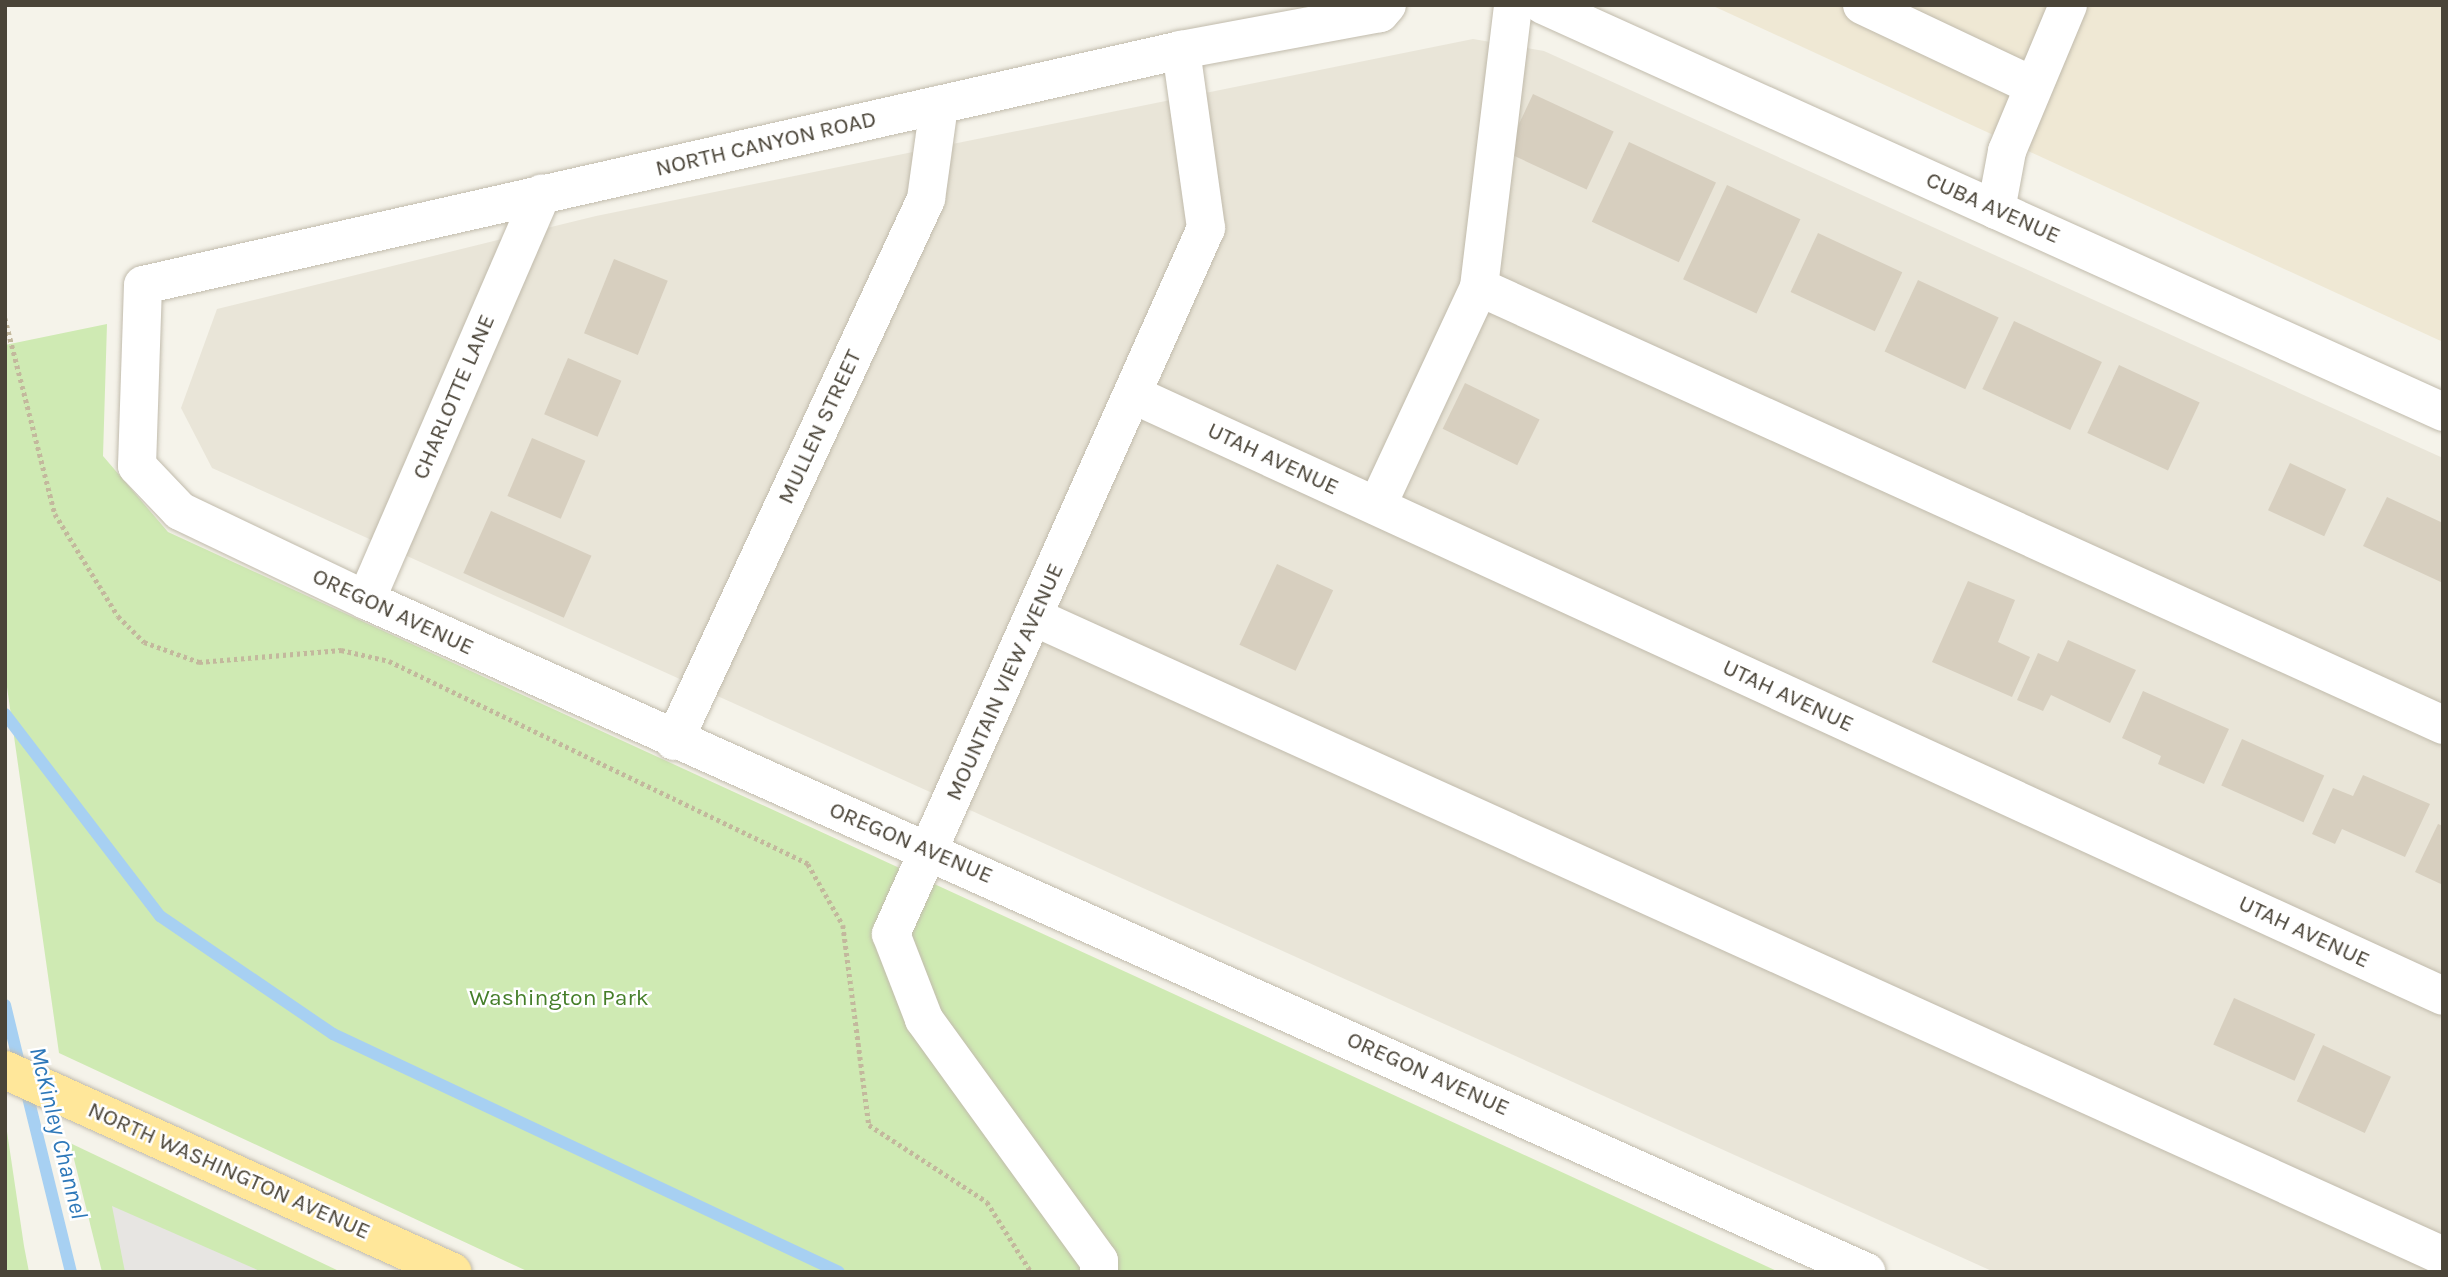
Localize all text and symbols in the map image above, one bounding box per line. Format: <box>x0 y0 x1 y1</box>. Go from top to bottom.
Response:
street label: NORTH CANYON ROAD <box>653 105 879 183</box>
street label: CUBA AVENUE <box>1922 166 2064 250</box>
street label: CHARLOTTE LANE <box>407 310 501 484</box>
street label: MULLEN STREET <box>772 345 868 509</box>
street label: UTAH AVENUE <box>1203 417 1343 501</box>
street label: MOUNTAIN VIEW AVENUE <box>940 559 1070 805</box>
street label: OREGON AVENUE <box>308 563 478 661</box>
street label: UTAH AVENUE <box>1718 654 1858 738</box>
street label: OREGON AVENUE <box>825 796 997 890</box>
street label: UTAH AVENUE <box>2234 890 2374 974</box>
park label: Washington Park <box>469 984 649 1012</box>
street label: OREGON AVENUE <box>1343 1026 1513 1122</box>
water label: McKinley Channel <box>23 1044 93 1222</box>
street label: NORTH WASHINGTON AVENUE <box>84 1096 374 1246</box>

